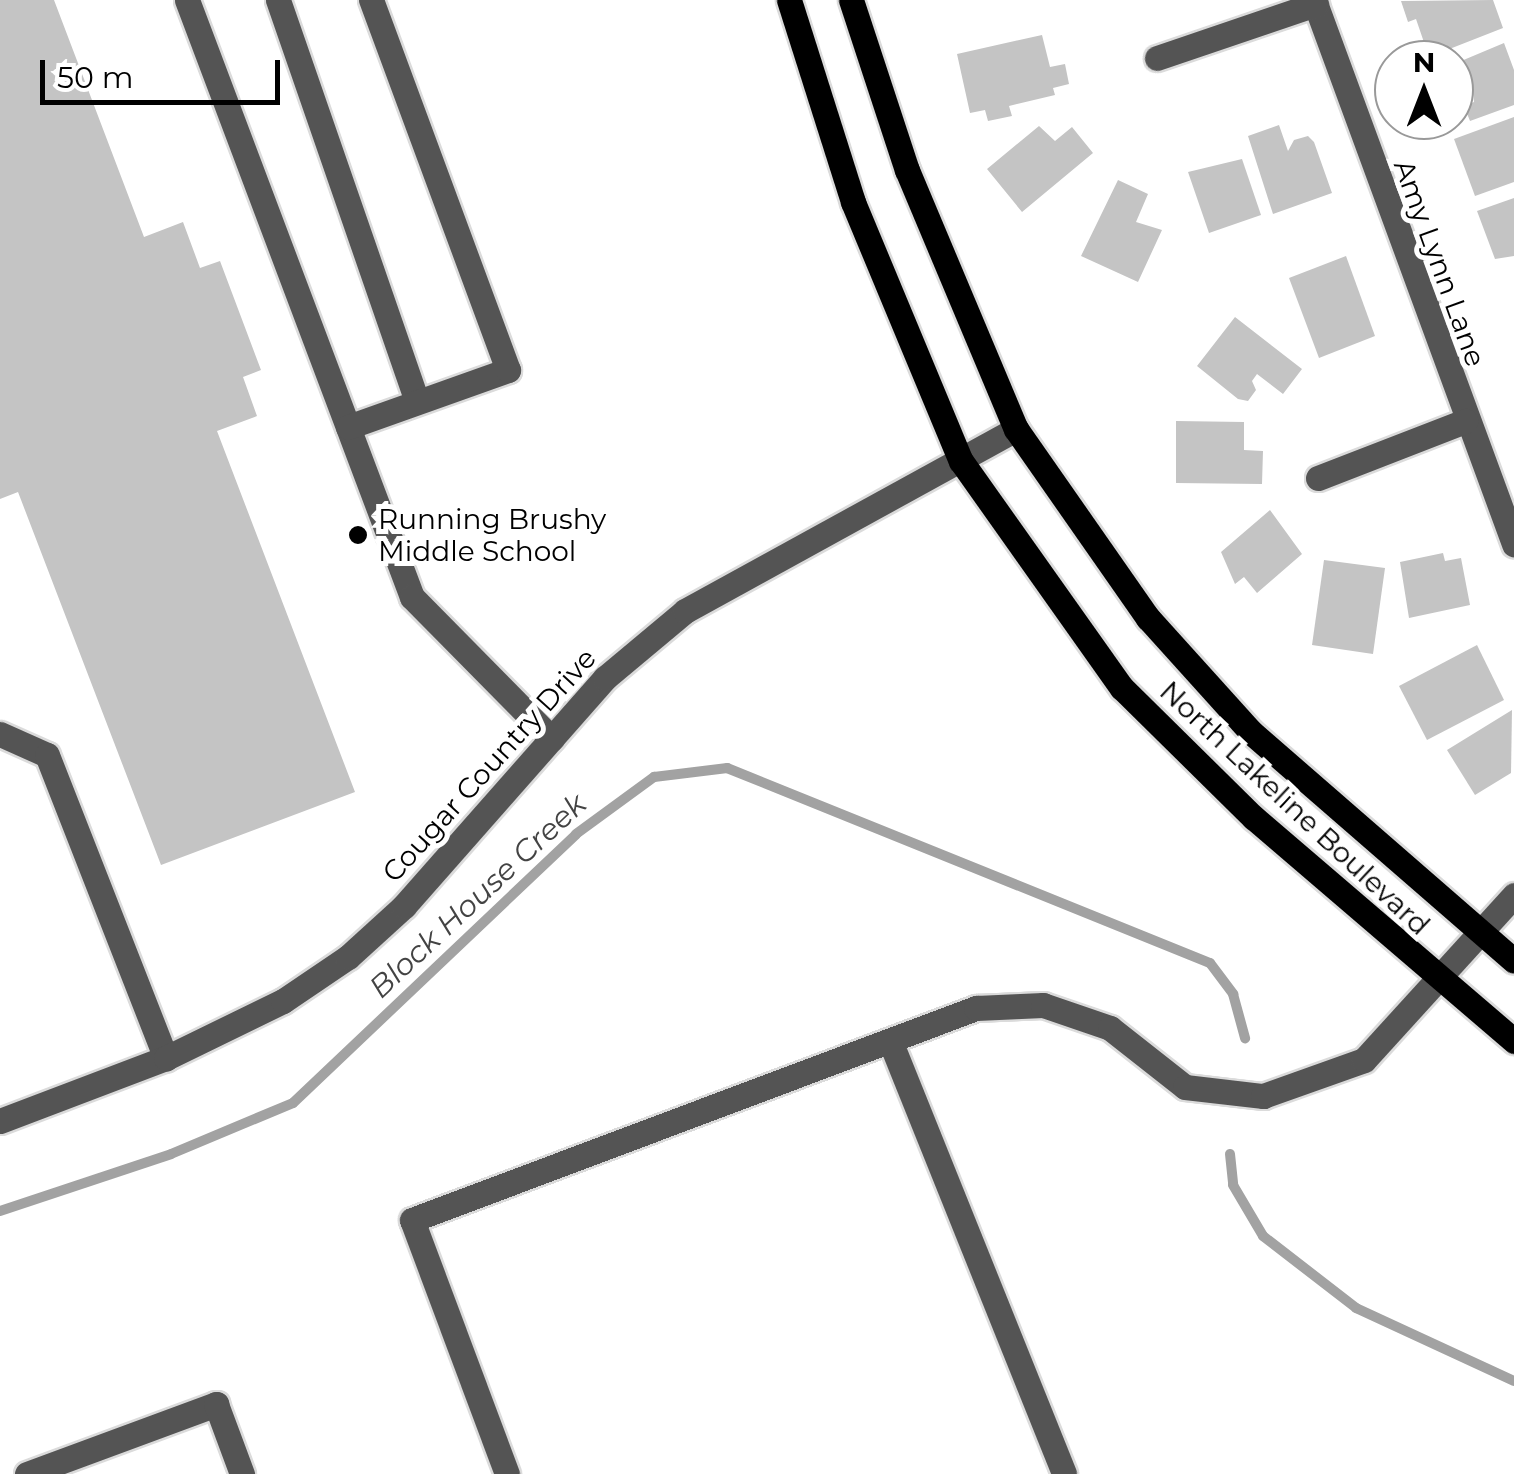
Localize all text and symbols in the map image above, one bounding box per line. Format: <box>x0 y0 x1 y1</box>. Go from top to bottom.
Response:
scale bar <box>45 40 285 102</box>
north arrow <box>1374 40 1474 140</box>
text: N <box>1413 45 1435 79</box>
text: 50 m <box>57 59 134 96</box>
street label: Amy Lynn Lane <box>1387 155 1493 371</box>
place label: Running Brushy Middle School <box>378 502 606 568</box>
marker: Running Brushy Middle School <box>347 524 369 546</box>
street label: Cougar Country Drive <box>375 641 603 889</box>
street label: North Lakeline Boulevard <box>1153 674 1437 942</box>
water label: Block House Creek <box>362 786 594 1006</box>

